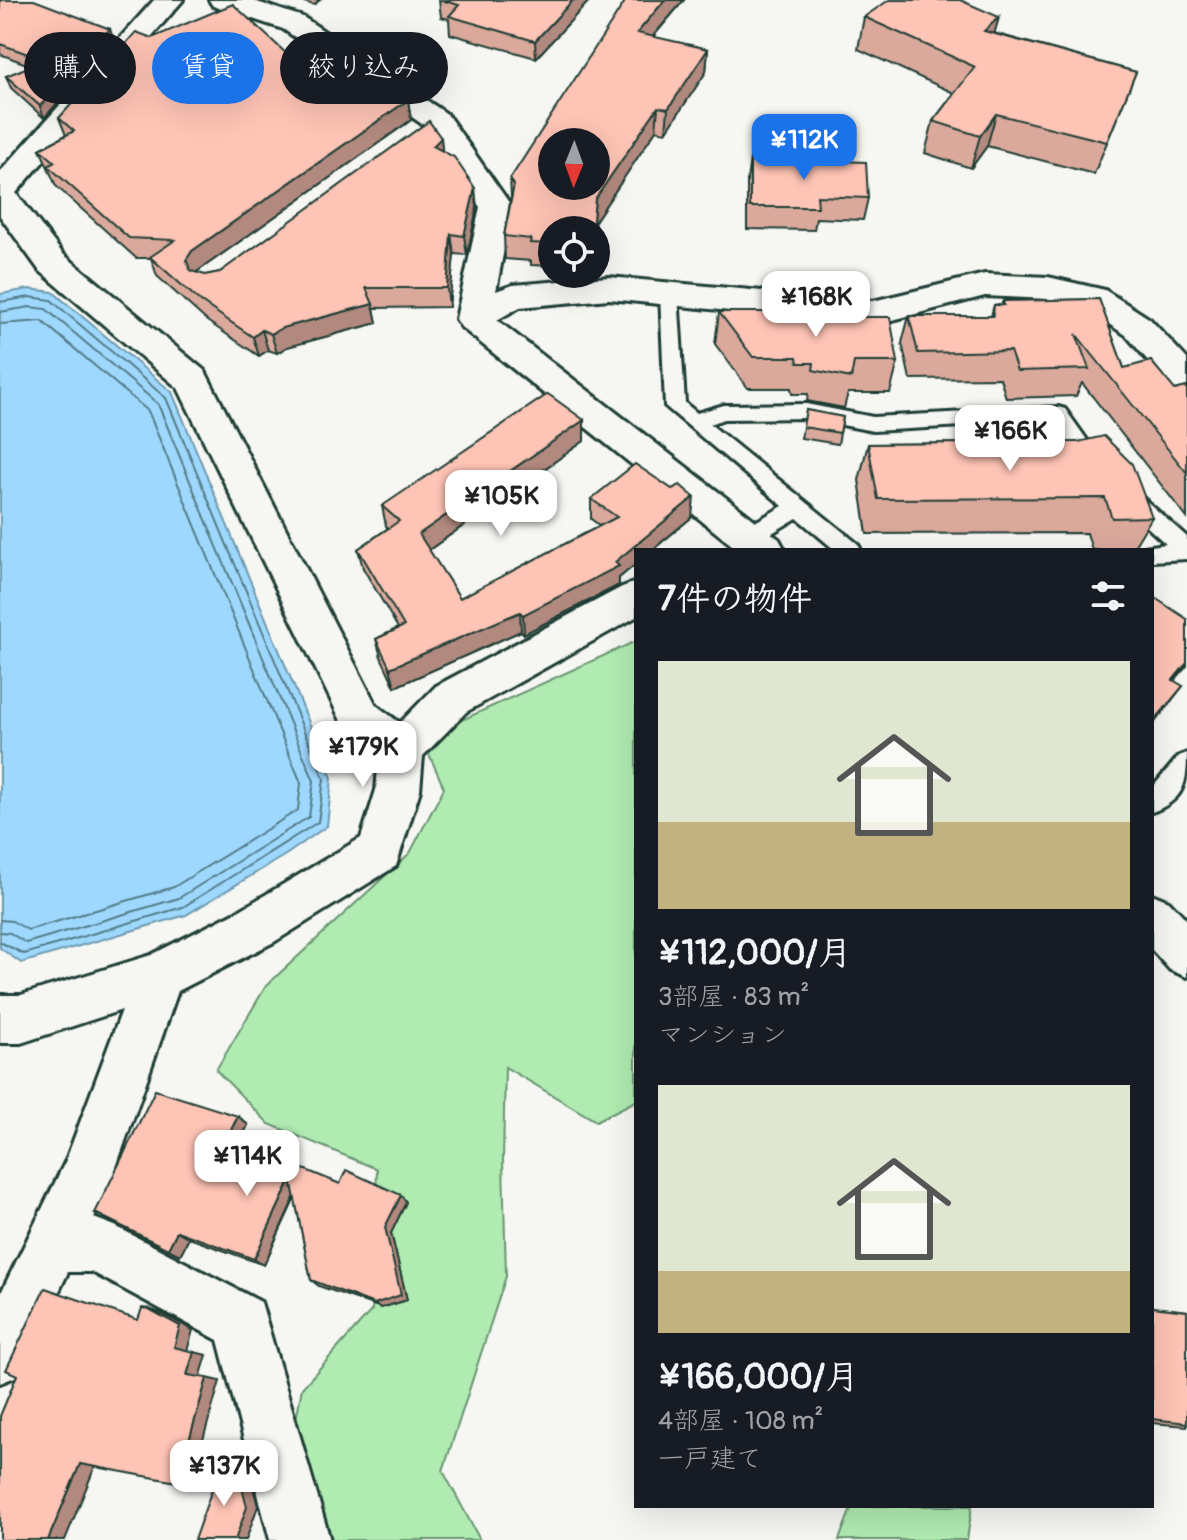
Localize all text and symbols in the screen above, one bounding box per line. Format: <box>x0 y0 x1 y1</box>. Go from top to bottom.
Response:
chip: 購入 <box>24 32 136 104</box>
chip: 賃貸 <box>152 32 264 104</box>
chip: 絞り込み <box>280 32 448 104</box>
pin: ¥112K <box>748 114 860 182</box>
text: ¥112K <box>770 124 838 156</box>
north arrow <box>538 128 610 200</box>
map controls <box>538 128 610 288</box>
button: locate <box>538 216 610 288</box>
pin: ¥168K <box>760 271 872 339</box>
text: ¥168K <box>780 281 852 313</box>
pin: ¥166K <box>954 405 1066 473</box>
text: ¥166K <box>973 415 1047 447</box>
pin: ¥105K <box>445 470 557 538</box>
text: ¥105K <box>463 480 539 512</box>
icon: filters <box>1086 574 1130 618</box>
text: 7件の物件 <box>658 578 812 621</box>
icon: home <box>822 713 966 857</box>
pin: ¥179K <box>307 721 419 789</box>
text: ¥179K <box>327 731 399 763</box>
text: ¥112,000/月 <box>658 932 852 975</box>
text: 3部屋 · 83 m² <box>658 981 809 1013</box>
text: マンション <box>658 1019 787 1051</box>
pin: ¥114K <box>191 1130 303 1198</box>
icon: home <box>822 1137 966 1281</box>
text: ¥114K <box>212 1140 282 1172</box>
text: ¥166,000/月 <box>658 1356 859 1399</box>
text: 4部屋 · 108 m² <box>658 1405 823 1437</box>
pin: ¥137K <box>168 1440 280 1508</box>
text: 一戸建て <box>658 1443 762 1475</box>
text: ¥137K <box>188 1450 260 1482</box>

